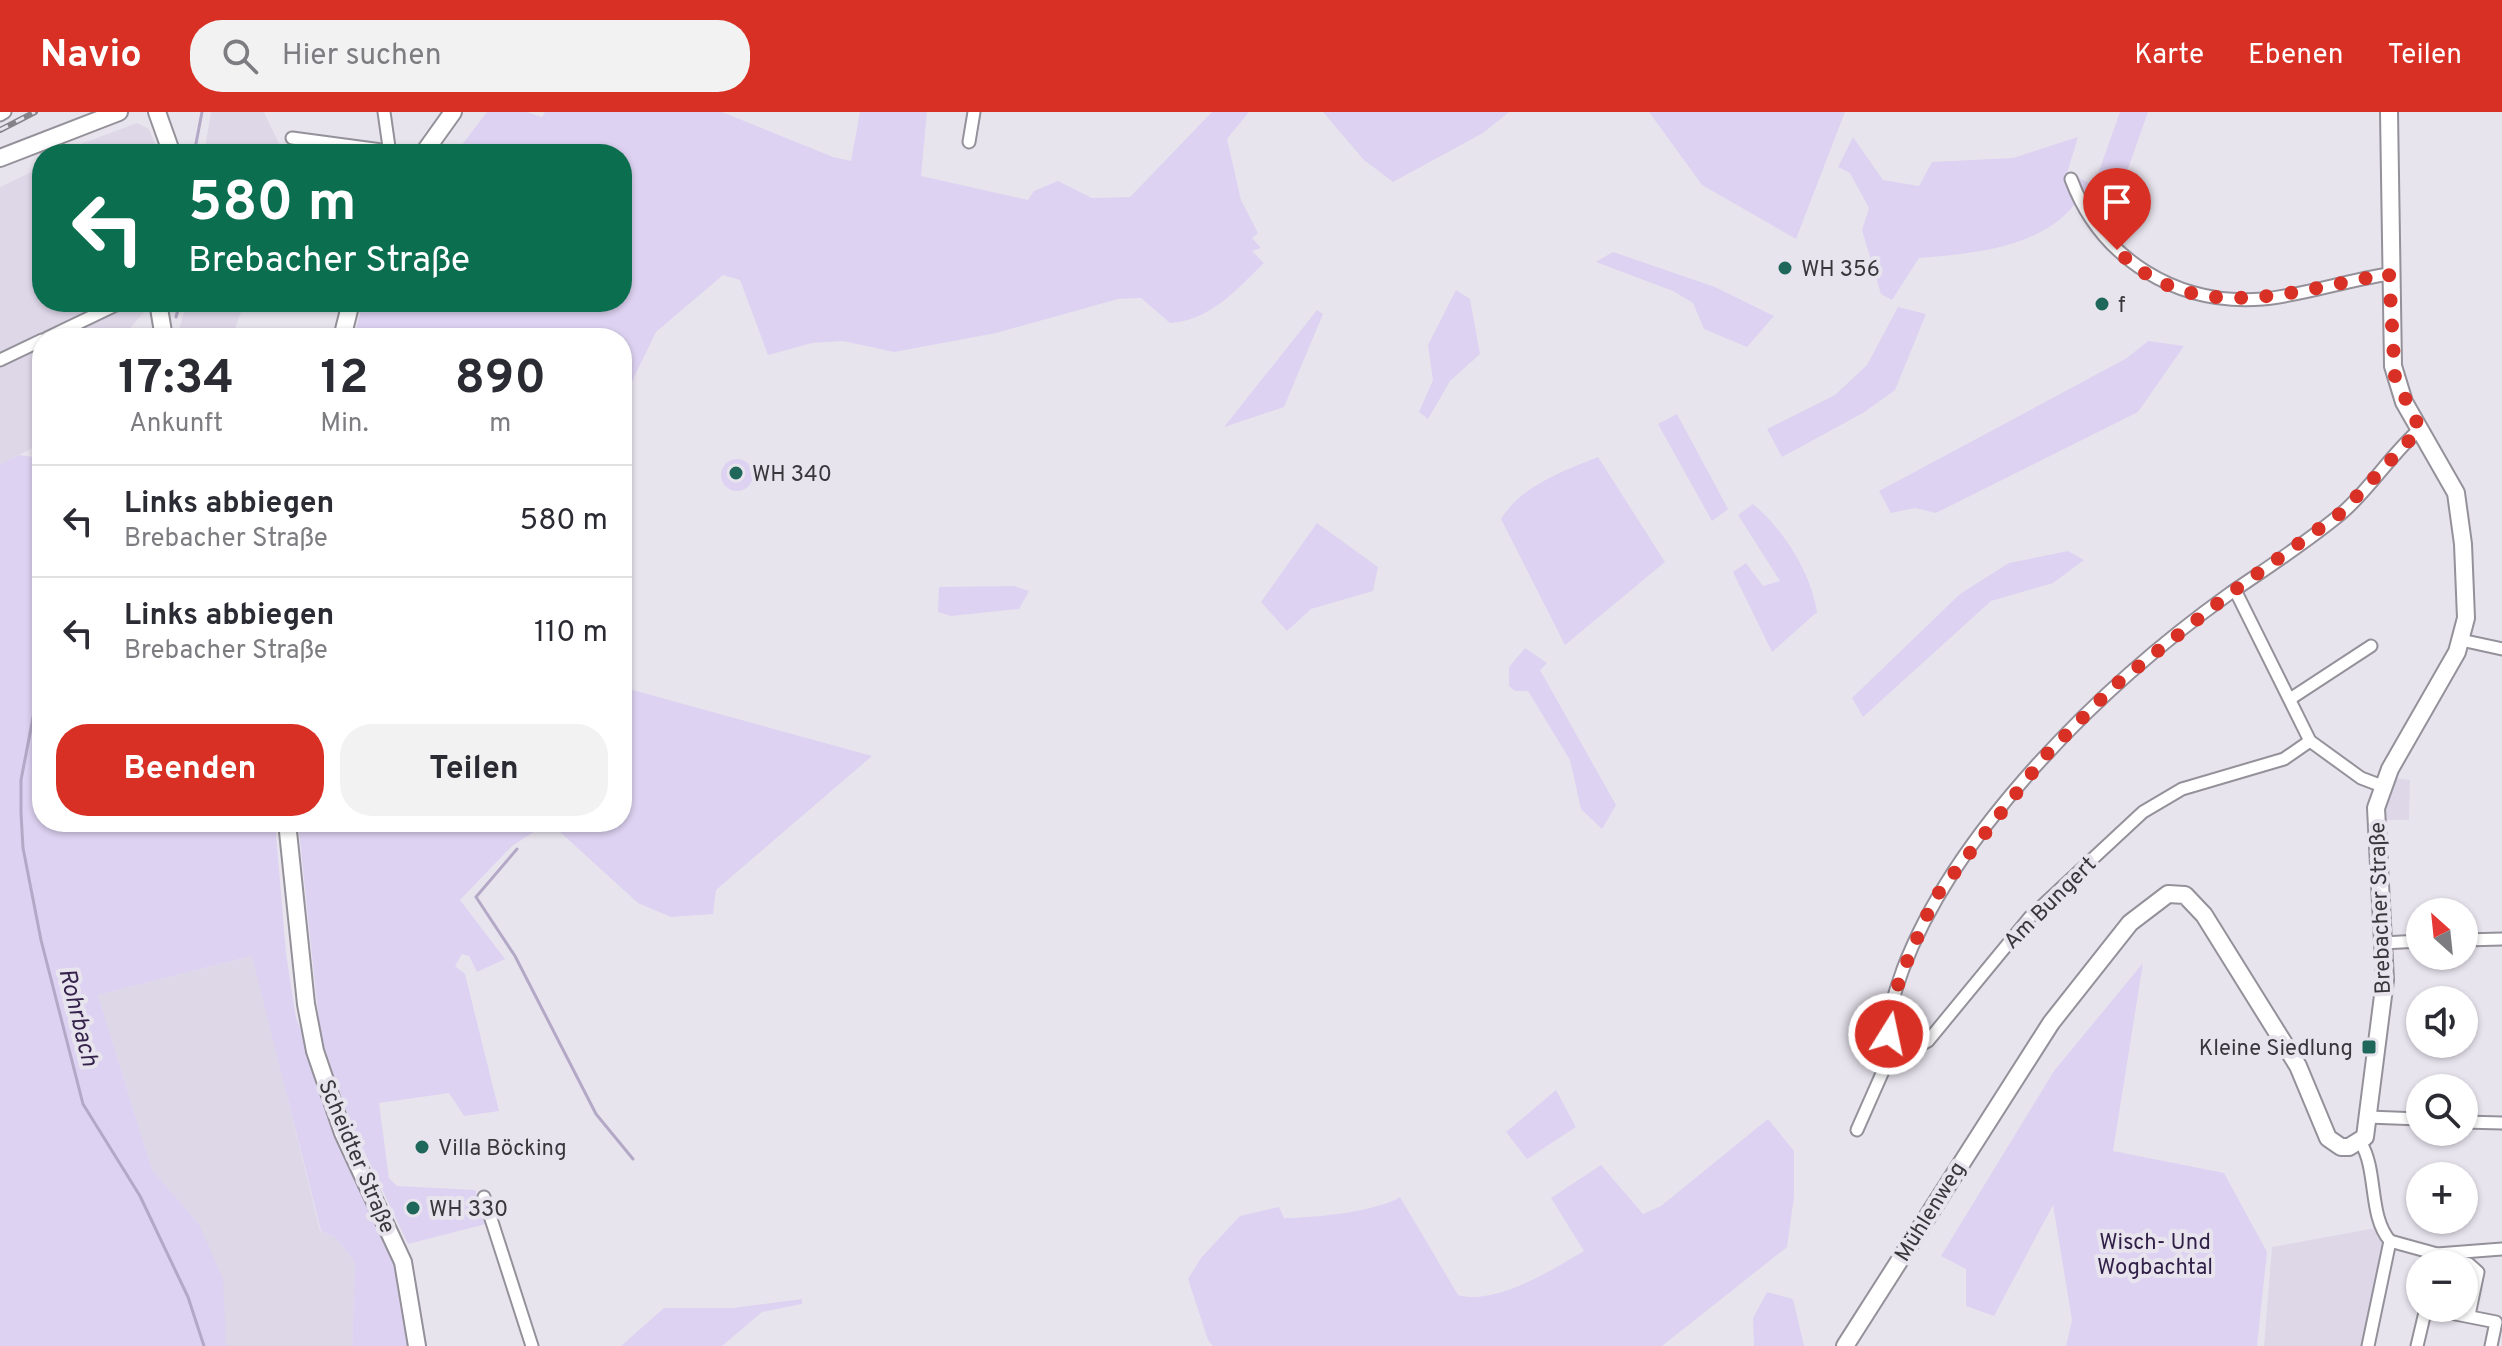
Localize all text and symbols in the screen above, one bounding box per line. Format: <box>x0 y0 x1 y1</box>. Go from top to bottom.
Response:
search box <box>190 20 750 92</box>
text: Navio <box>40 32 142 81</box>
icon: search <box>218 34 262 78</box>
text: Hier suchen <box>282 38 442 75</box>
text: Karte <box>2134 38 2204 74</box>
text: Ebenen <box>2248 38 2344 74</box>
text: Teilen <box>2388 38 2462 74</box>
pin <box>2083 168 2151 250</box>
text: 580 m <box>188 170 356 240</box>
icon: left <box>56 176 160 280</box>
icon: arrive <box>2095 180 2139 224</box>
text: Brebacher Straße <box>188 239 470 285</box>
place label: WH 356 <box>1801 257 1880 284</box>
marker: WH 356 <box>1776 259 1794 277</box>
place label: f <box>2118 293 2125 320</box>
marker: f <box>2093 295 2111 313</box>
text: 17:34 <box>118 350 234 410</box>
text: 12 <box>320 350 369 410</box>
text: 890 <box>455 350 546 410</box>
text: Ankunft <box>129 408 223 441</box>
text: Min. <box>320 408 369 441</box>
text: m <box>489 408 511 441</box>
place label: WH 340 <box>752 462 832 489</box>
marker: WH 340 <box>727 464 745 482</box>
text: Links abbiegen <box>124 486 334 523</box>
icon: left <box>56 499 100 543</box>
text: 580 m <box>520 503 608 540</box>
text: Brebacher Straße <box>124 523 328 556</box>
text: Links abbiegen <box>124 598 334 635</box>
icon: left <box>56 611 100 655</box>
text: 110 m <box>534 615 608 652</box>
text: Brebacher Straße <box>124 635 328 668</box>
button: Beenden <box>56 724 324 816</box>
button: Teilen <box>340 724 608 816</box>
street label: Brebacher Straße <box>2365 821 2398 995</box>
street label: Am Bungert <box>1999 852 2103 956</box>
north arrow <box>2406 898 2478 970</box>
map controls <box>2406 898 2478 1322</box>
water label: Rohrbach <box>50 965 104 1069</box>
button: sound <box>2406 986 2478 1058</box>
position arrow <box>1847 992 1931 1076</box>
place label: Kleine Siedlung <box>2199 1036 2353 1063</box>
marker: Kleine Siedlung <box>2360 1038 2378 1056</box>
button: search <box>2406 1074 2478 1146</box>
street label: Scheidter Straße <box>311 1076 400 1238</box>
place label: Villa Böcking <box>438 1136 567 1163</box>
marker: Villa Böcking <box>413 1138 431 1156</box>
street label: Mühlenweg <box>1890 1157 1972 1267</box>
button: + <box>2406 1162 2478 1234</box>
place label: WH 330 <box>429 1197 508 1224</box>
marker: WH 330 <box>404 1199 422 1217</box>
park label: Wisch- Und Wogbachtal <box>2097 1230 2213 1282</box>
button: − <box>2406 1250 2478 1322</box>

